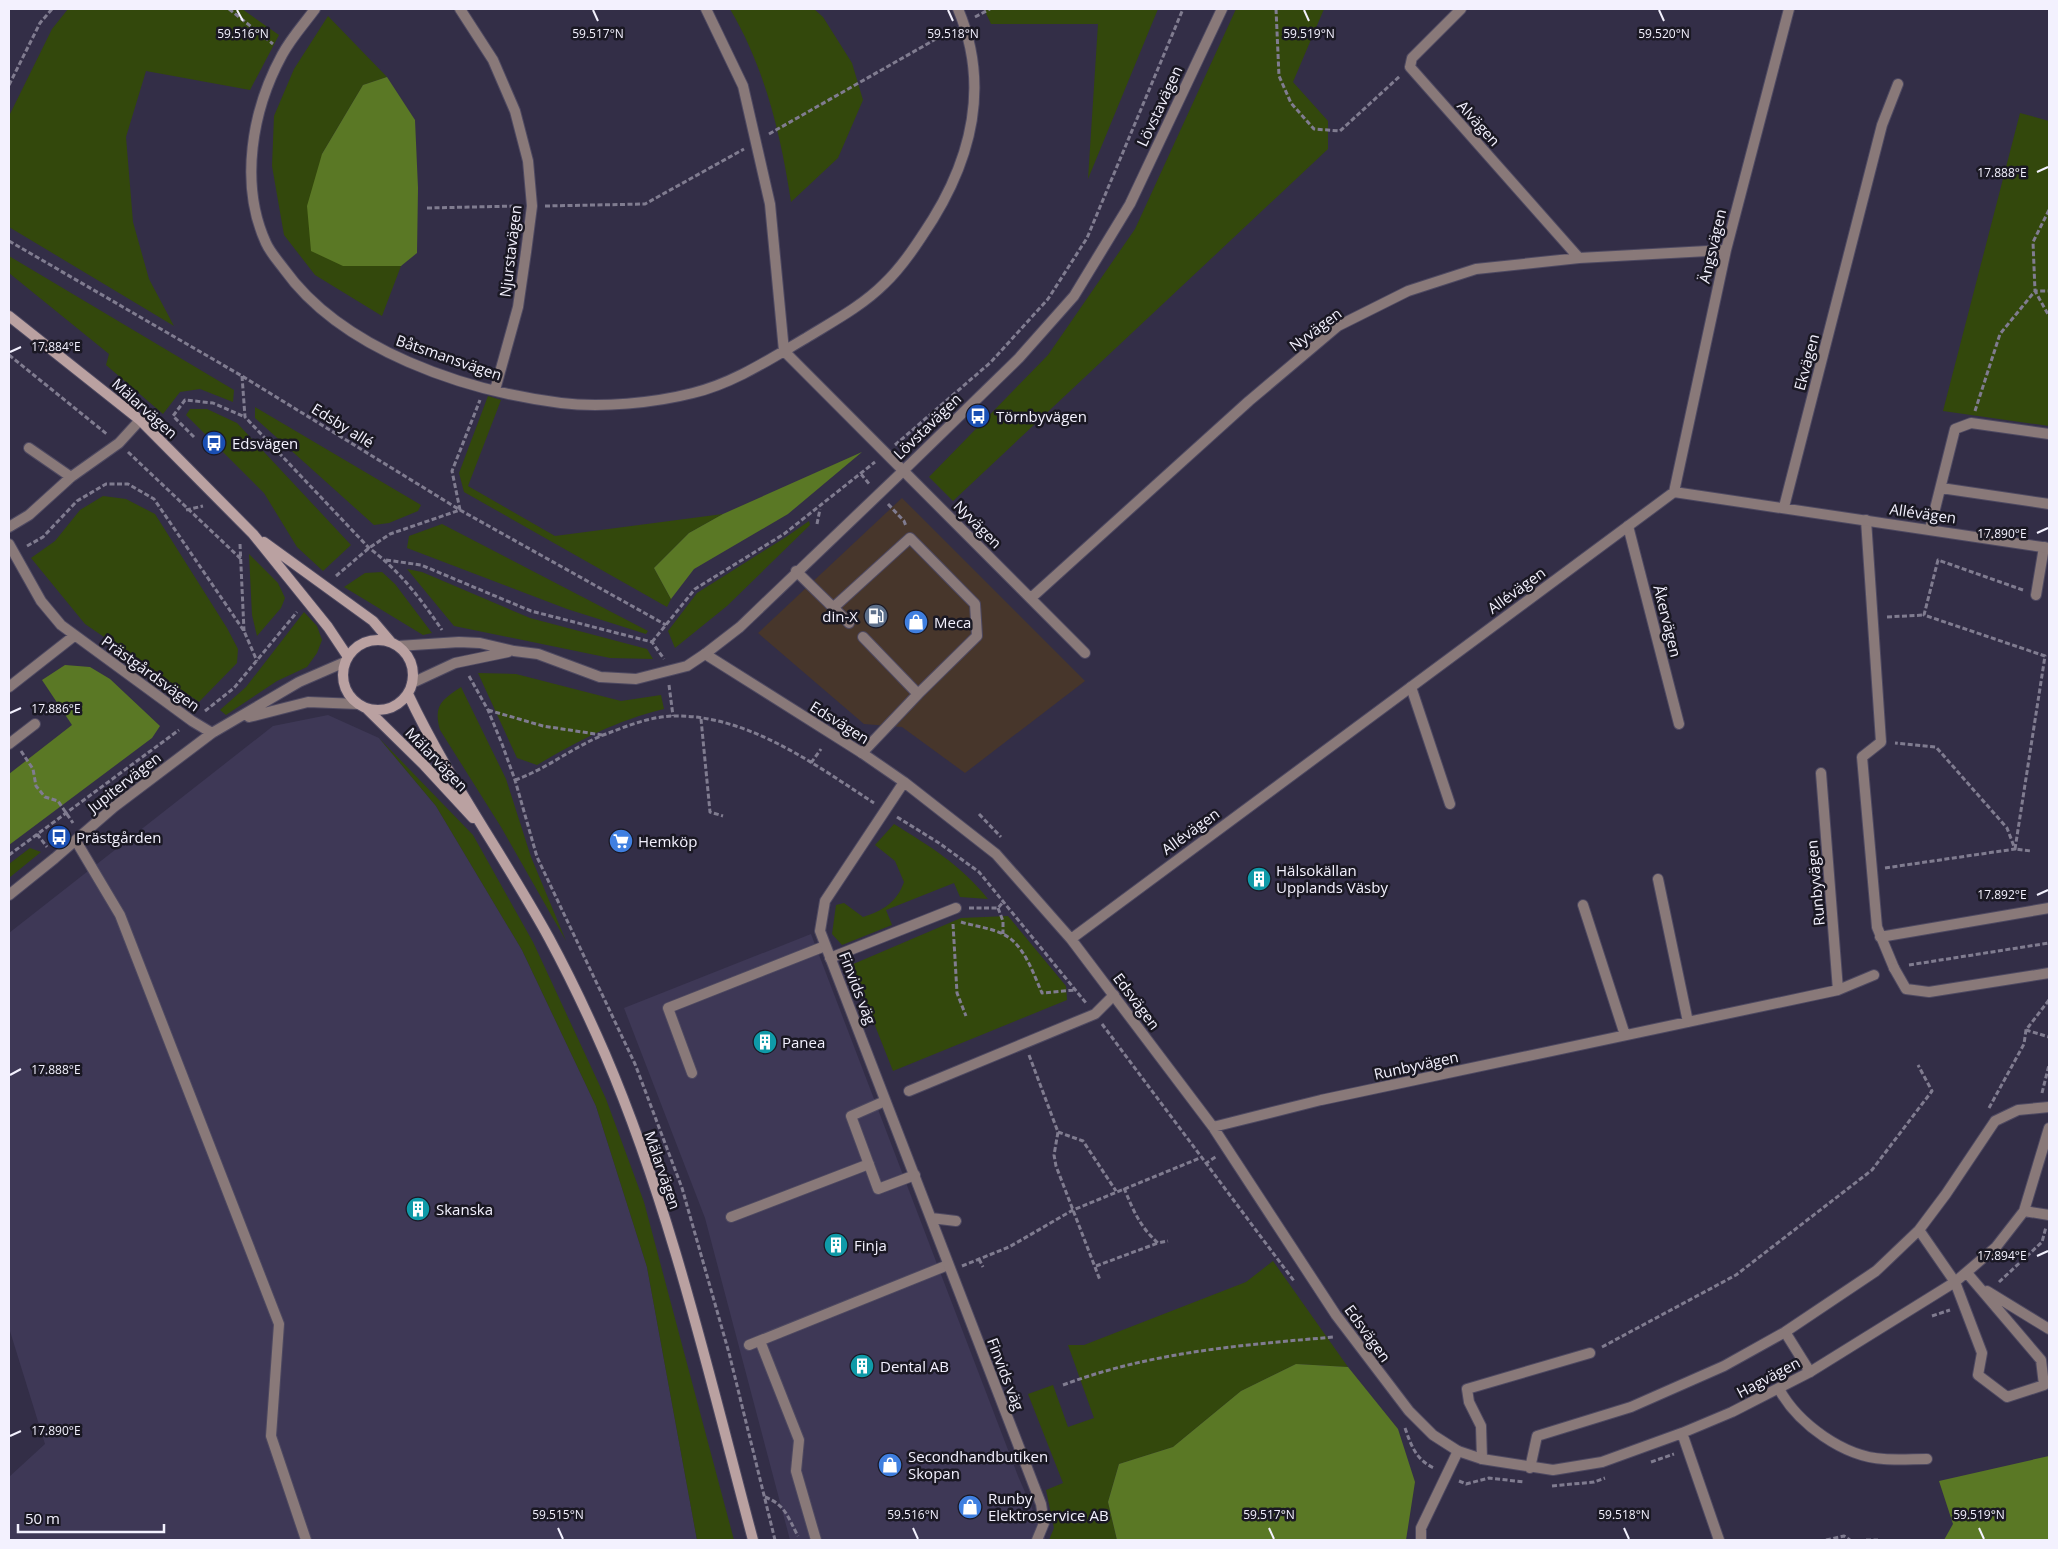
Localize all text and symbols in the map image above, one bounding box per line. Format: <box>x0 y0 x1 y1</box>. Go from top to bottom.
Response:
text: 59.516°N <box>217 25 269 42</box>
text: 59.517°N <box>572 25 624 42</box>
text: 59.518°N <box>927 25 979 42</box>
text: 59.519°N <box>1283 25 1335 42</box>
text: 59.520°N <box>1638 25 1690 42</box>
street label: Lövstavägen <box>1132 62 1186 150</box>
street label: Alvägen <box>1453 96 1505 150</box>
text: 17.888°E <box>1977 164 2027 181</box>
street label: Njurstavägen <box>494 204 526 298</box>
street label: Ängsvägen <box>1694 207 1730 285</box>
street label: Nyvägen <box>1285 303 1345 355</box>
street label: Båtsmansvägen <box>393 330 505 384</box>
street label: Ekvägen <box>1789 331 1823 393</box>
text: 17.884°E <box>31 338 81 355</box>
street label: Mälarvägen <box>108 373 182 443</box>
street label: Lövstavägen <box>889 389 965 463</box>
street label: Edsby allé <box>308 398 378 452</box>
bus stop icon: Törnbyvägen <box>965 403 991 429</box>
place label: Törnbyvägen <box>996 406 1087 426</box>
bus stop icon: Edsvägen <box>201 430 227 456</box>
place label: Edsvägen <box>232 433 298 453</box>
street label: Nyvägen <box>950 496 1006 552</box>
street label: Allévägen <box>1888 498 1958 528</box>
text: 17.890°E <box>1977 525 2027 542</box>
street label: Allévägen <box>1483 562 1549 618</box>
street label: Åkervägen <box>1649 583 1687 659</box>
fuel station icon: din-X <box>863 603 889 629</box>
place label: din-X <box>822 606 858 626</box>
shop icon: Meca <box>903 609 929 635</box>
place label: Meca <box>934 612 971 632</box>
street label: Prästgårdsvägen <box>98 631 204 715</box>
street label: Edsvägen <box>807 696 873 748</box>
text: 17.886°E <box>31 700 81 717</box>
street label: Mälarvägen <box>401 723 473 795</box>
street label: Jupitervägen <box>82 747 165 818</box>
street label: Allévägen <box>1157 803 1223 859</box>
bus stop icon: Prästgården <box>46 824 72 850</box>
place label: Prästgården <box>76 827 161 847</box>
supermarket icon: Hemköp <box>608 828 634 854</box>
place label: Hemköp <box>638 831 697 851</box>
street label: Runbyvägen <box>1801 839 1829 927</box>
place label: Hälsokällan Upplands Väsby <box>1276 860 1388 897</box>
building icon: Hälsokällan Upplands Väsby <box>1246 866 1272 892</box>
text: 17.892°E <box>1977 886 2027 903</box>
street label: Finvids väg <box>835 949 881 1027</box>
street label: Edsvägen <box>1109 969 1165 1033</box>
building icon: Panea <box>752 1029 778 1055</box>
place label: Panea <box>782 1032 825 1052</box>
street label: Runbyvägen <box>1372 1046 1460 1084</box>
text: 17.888°E <box>31 1061 81 1078</box>
street label: Mälarvägen <box>640 1128 686 1212</box>
building icon: Skanska <box>405 1196 431 1222</box>
place label: Skanska <box>436 1199 493 1219</box>
building icon: Finja <box>823 1232 849 1258</box>
place label: Finja <box>854 1235 887 1255</box>
text: 17.894°E <box>1977 1247 2027 1264</box>
street label: Edsvägen <box>1340 1300 1396 1366</box>
street label: Finvids väg <box>983 1335 1029 1413</box>
street label: Hagvägen <box>1733 1352 1803 1402</box>
building icon: Dental AB <box>849 1353 875 1379</box>
place label: Dental AB <box>880 1356 949 1376</box>
text: 17.890°E <box>31 1422 81 1439</box>
place label: Secondhandbutiken Skopan <box>908 1446 1048 1483</box>
shop icon: Secondhandbutiken Skopan <box>877 1452 903 1478</box>
place label: Runby Elektroservice AB <box>988 1488 1109 1525</box>
shop icon: Runby Elektroservice AB <box>957 1494 983 1520</box>
scale bar <box>18 1502 164 1534</box>
text: 59.515°N <box>532 1506 584 1523</box>
text: 59.516°N <box>887 1506 939 1523</box>
text: 59.517°N <box>1243 1506 1295 1523</box>
text: 59.518°N <box>1598 1506 1650 1523</box>
text: 59.519°N <box>1953 1506 2005 1523</box>
text: 50 m <box>25 1508 60 1528</box>

